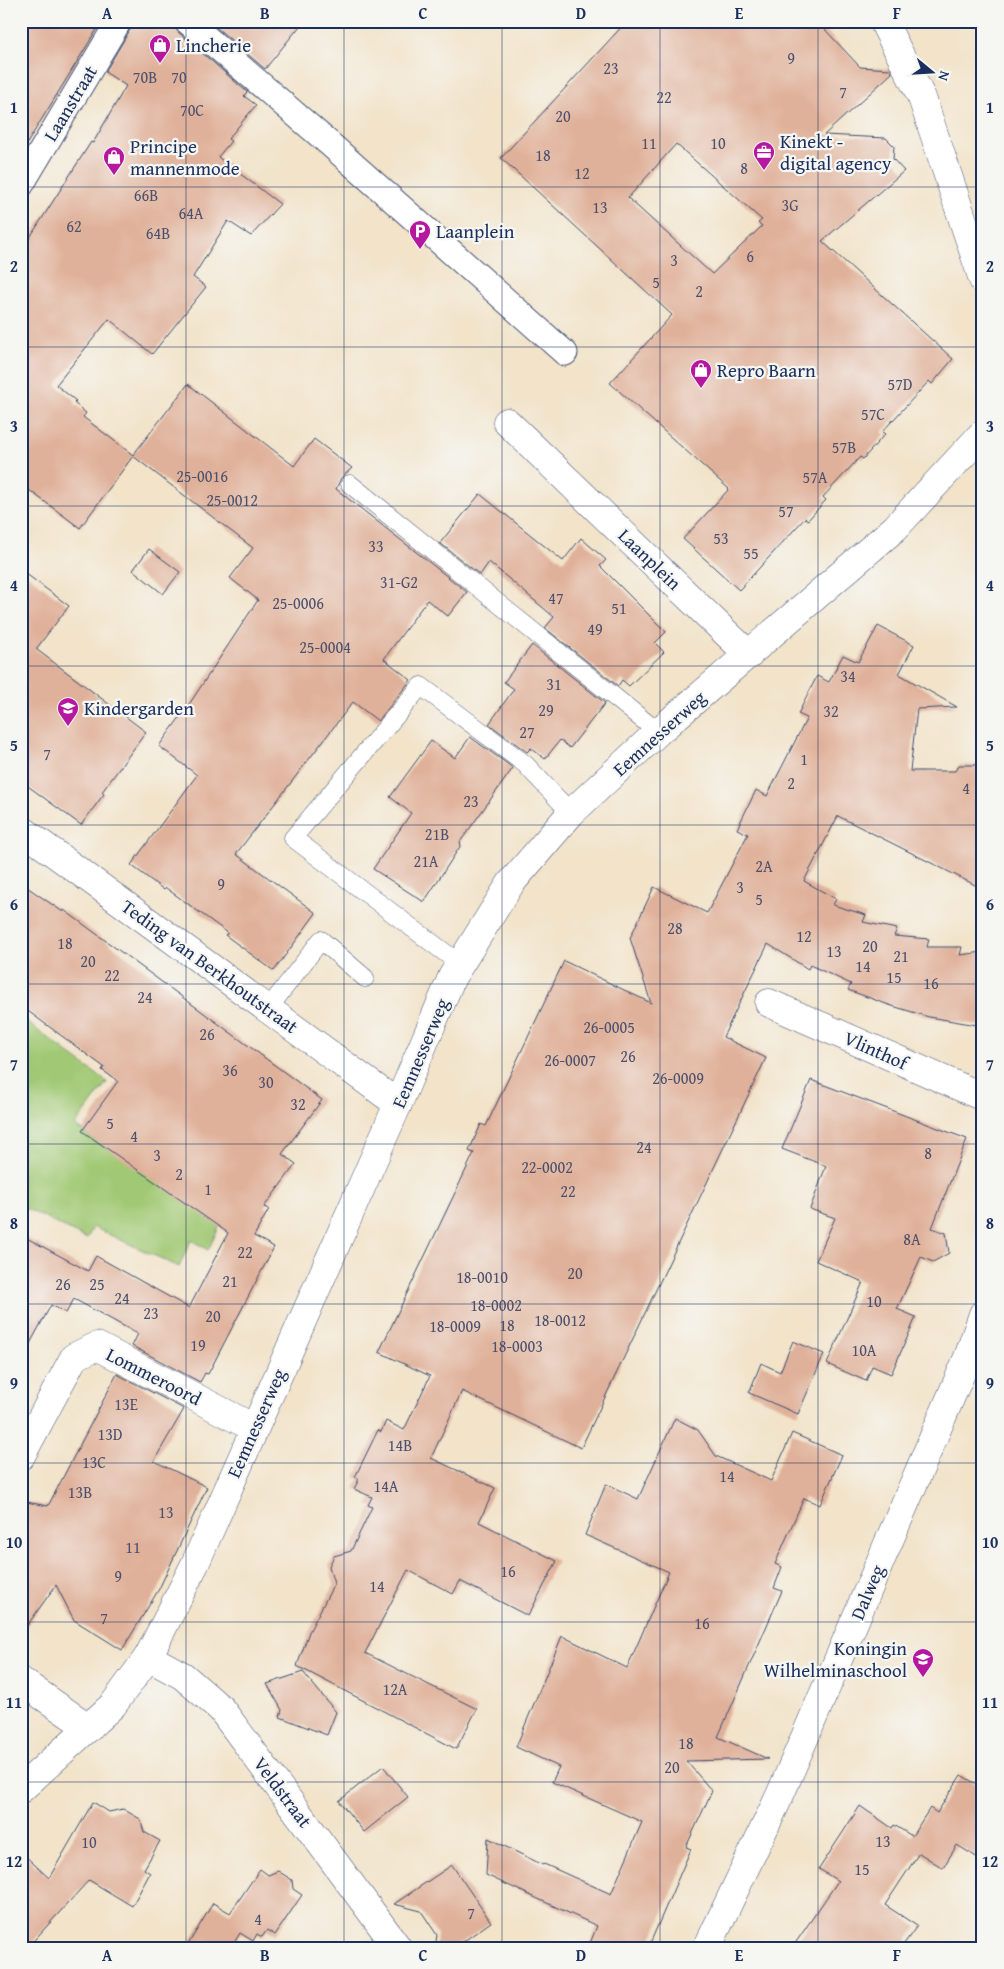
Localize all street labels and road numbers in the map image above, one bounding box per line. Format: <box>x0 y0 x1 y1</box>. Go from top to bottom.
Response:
street label: Laanstraat <box>36 59 104 146</box>
street label: Laanplein <box>612 522 688 597</box>
street label: Eemnesserweg <box>606 683 712 783</box>
street label: Teding van Berkhoutstraat <box>116 892 304 1040</box>
street label: Eemnesserweg <box>384 993 456 1112</box>
street label: Vlinthof <box>840 1024 914 1077</box>
street label: Lommeroord <box>101 1340 207 1412</box>
street label: Eemnesserweg <box>219 1363 293 1482</box>
street label: Dalweg <box>843 1560 891 1624</box>
street label: Veldstraat <box>247 1751 319 1834</box>

